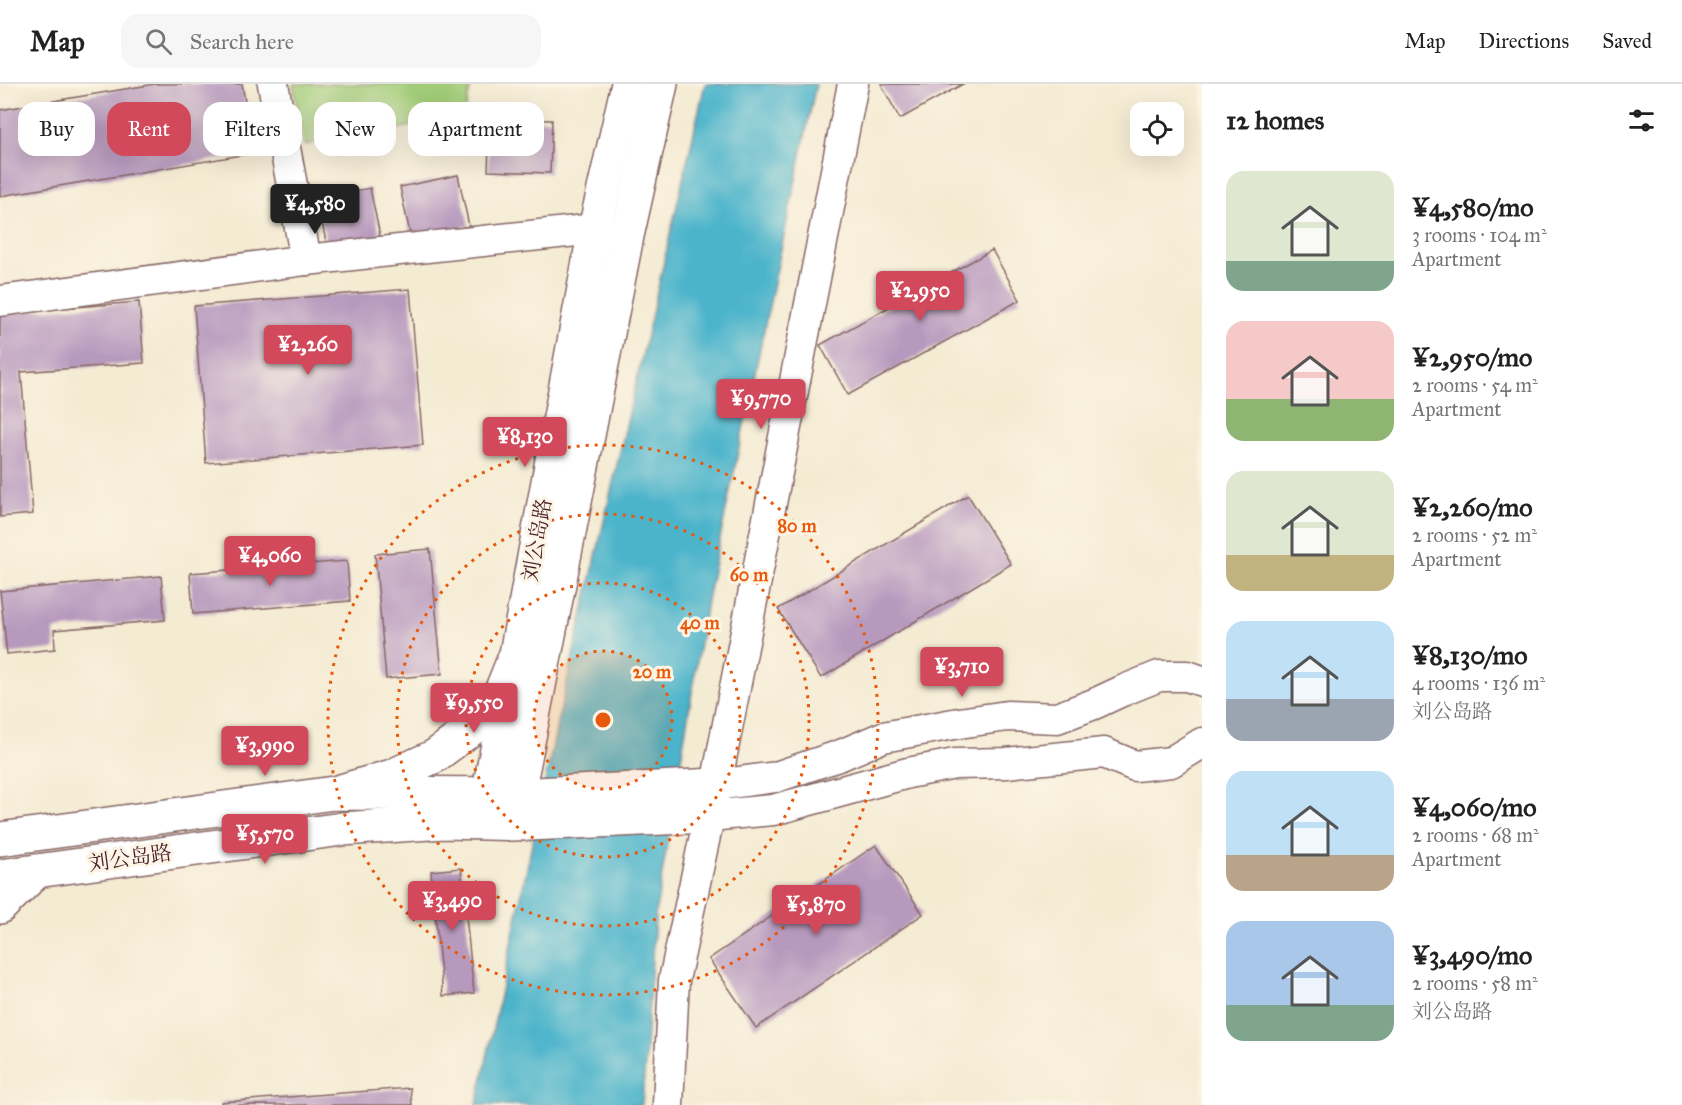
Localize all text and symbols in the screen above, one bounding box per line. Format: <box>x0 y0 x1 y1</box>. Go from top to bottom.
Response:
search box <box>121 14 541 68</box>
text: Map <box>30 24 85 59</box>
icon: search <box>142 25 175 58</box>
text: Search here <box>190 28 294 55</box>
text: Map <box>1405 28 1446 54</box>
text: Directions <box>1479 28 1569 54</box>
text: Saved <box>1602 28 1652 54</box>
chip: Buy <box>18 102 95 156</box>
chip: Rent <box>107 102 191 156</box>
chip: Filters <box>203 102 302 156</box>
chip: New <box>314 102 396 156</box>
chip: Apartment <box>408 102 544 156</box>
map controls <box>1130 102 1184 156</box>
button: locate <box>1130 102 1184 156</box>
text: 12 homes <box>1226 104 1324 136</box>
icon: filters <box>1625 104 1658 137</box>
pin: ¥4,580 <box>266 184 364 235</box>
text: ¥4,580 <box>284 191 346 215</box>
text: ¥4,580/mo <box>1412 191 1534 223</box>
icon: home <box>1274 195 1346 267</box>
text: 3 rooms · 104 m² <box>1412 223 1547 247</box>
text: Apartment <box>1412 247 1501 271</box>
pin: ¥2,950 <box>871 271 969 322</box>
text: ¥2,950 <box>890 278 950 302</box>
pin: ¥2,260 <box>259 325 357 376</box>
text: ¥2,260 <box>278 332 338 356</box>
text: ¥2,950/mo <box>1412 341 1532 373</box>
icon: home <box>1274 345 1346 417</box>
text: 2 rooms · 54 m² <box>1412 373 1538 397</box>
pin: ¥9,770 <box>712 379 810 430</box>
text: ¥9,770 <box>731 386 791 410</box>
text: Apartment <box>1412 397 1501 421</box>
pin: ¥8,130 <box>476 417 574 468</box>
text: ¥8,130 <box>497 424 553 448</box>
text: ¥2,260/mo <box>1412 491 1533 523</box>
icon: home <box>1274 495 1346 567</box>
street label: 刘公岛路 <box>517 496 557 584</box>
text: 80 m <box>777 515 817 537</box>
text: 2 rooms · 52 m² <box>1412 523 1537 547</box>
pin: ¥4,060 <box>221 536 319 587</box>
text: ¥4,060 <box>238 543 302 567</box>
text: Apartment <box>1412 547 1501 571</box>
text: 60 m <box>730 564 769 586</box>
text: 40 m <box>680 612 721 635</box>
text: ¥8,130/mo <box>1412 639 1527 671</box>
icon: home <box>1274 645 1346 717</box>
pin: ¥3,710 <box>913 647 1011 698</box>
text: ¥3,710 <box>934 654 990 678</box>
text: 20 m <box>633 661 672 683</box>
text: 4 rooms · 136 m² <box>1412 671 1545 695</box>
pin: ¥9,550 <box>425 683 523 734</box>
text: ¥9,550 <box>445 690 503 714</box>
text: 刘公岛路 <box>1412 699 1492 723</box>
centre of rings <box>593 710 613 730</box>
pin: ¥3,990 <box>216 726 314 777</box>
text: ¥3,990 <box>235 733 295 757</box>
text: ¥4,060/mo <box>1412 791 1537 823</box>
icon: home <box>1274 795 1346 867</box>
pin: ¥5,570 <box>216 814 314 865</box>
text: ¥5,570 <box>236 821 294 845</box>
text: 2 rooms · 68 m² <box>1412 823 1539 847</box>
street label: 刘公岛路 <box>87 839 173 877</box>
text: Apartment <box>1412 847 1501 871</box>
pin: ¥3,490 <box>403 881 501 932</box>
pin: ¥5,870 <box>767 885 865 936</box>
text: ¥3,490 <box>422 888 482 912</box>
text: ¥5,870 <box>786 892 846 916</box>
text: ¥3,490/mo <box>1412 939 1532 971</box>
icon: home <box>1274 945 1346 1017</box>
text: 2 rooms · 58 m² <box>1412 971 1538 995</box>
text: 刘公岛路 <box>1412 999 1492 1023</box>

